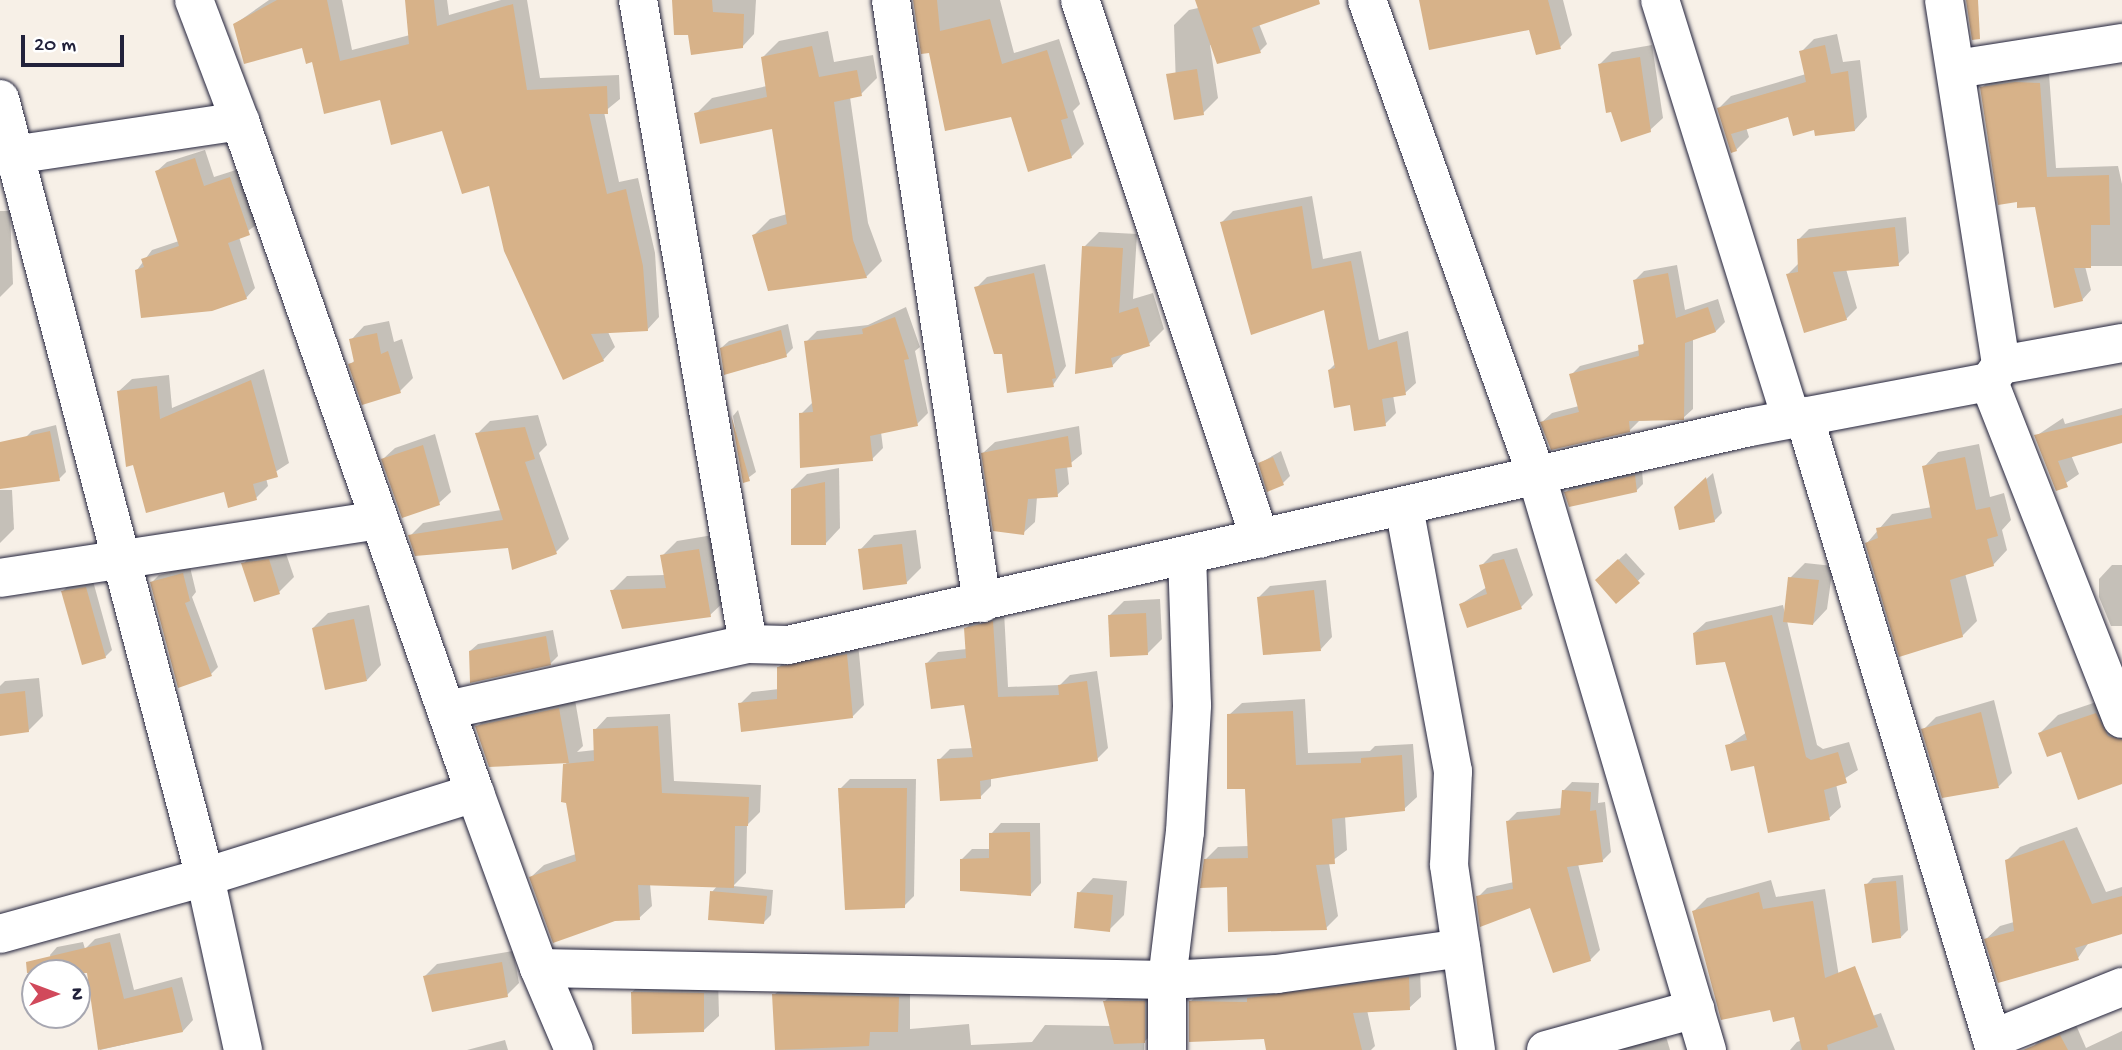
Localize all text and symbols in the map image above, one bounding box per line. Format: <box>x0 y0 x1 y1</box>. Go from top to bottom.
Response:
scale bar <box>24 21 128 65</box>
text: 20 m <box>34 34 76 59</box>
north arrow <box>21 959 91 1029</box>
text: N <box>64 988 87 1000</box>

